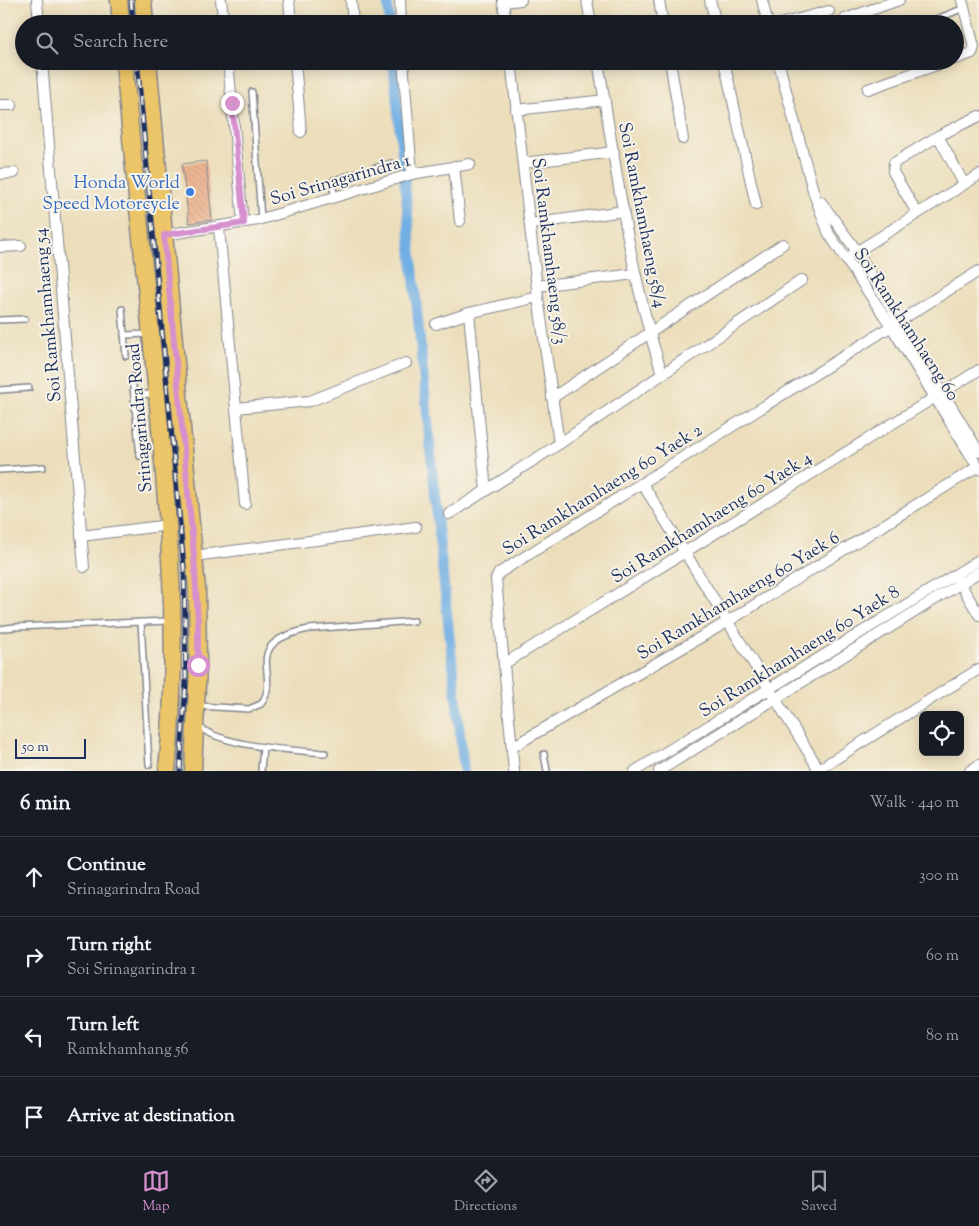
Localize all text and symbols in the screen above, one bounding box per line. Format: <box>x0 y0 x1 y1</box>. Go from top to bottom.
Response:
search box <box>15 15 964 70</box>
icon: search <box>33 29 61 57</box>
text: Search here <box>73 29 168 56</box>
route end <box>221 92 244 115</box>
street label: Soi Ramkhamhaeng 58/4 <box>610 120 672 310</box>
street label: Soi Srinagarindra 1 <box>267 148 414 213</box>
street label: Soi Ramkhamhaeng 58/3 <box>524 156 572 346</box>
place label: Honda World Speed Motorcycle <box>42 171 180 218</box>
marker: Honda World Speed Motorcycle <box>184 186 196 198</box>
street label: Soi Ramkhamhaeng 54 <box>28 227 70 403</box>
street label: Soi Ramkhamhaeng 60 <box>846 243 965 407</box>
street label: Srinagarindra Road <box>122 342 160 494</box>
street label: Soi Ramkhamhaeng 60 Yaek 2 <box>498 418 709 563</box>
street label: Soi Ramkhamhaeng 60 Yaek 4 <box>607 446 817 591</box>
street label: Soi Ramkhamhaeng 60 Yaek 6 <box>633 526 845 668</box>
street label: Soi Ramkhamhaeng 60 Yaek 8 <box>695 580 905 725</box>
route start <box>187 654 210 677</box>
map controls <box>919 711 964 756</box>
button: locate <box>919 711 964 756</box>
scale bar <box>15 736 86 759</box>
text: 50 m <box>22 738 49 758</box>
text: 6 min <box>20 789 71 819</box>
text: Walk · 440 m <box>870 792 959 815</box>
text: Continue <box>67 852 146 879</box>
icon: ahead <box>20 863 48 891</box>
text: 300 m <box>919 865 959 888</box>
text: Srinagarindra Road <box>67 879 200 902</box>
text: Turn right <box>67 932 151 959</box>
icon: right <box>20 943 48 971</box>
text: 60 m <box>926 945 959 968</box>
text: Soi Srinagarindra 1 <box>67 959 196 982</box>
text: Turn left <box>67 1012 139 1039</box>
icon: left <box>20 1023 48 1051</box>
text: 80 m <box>926 1025 959 1048</box>
text: Ramkhamhang 56 <box>67 1039 189 1062</box>
icon: arrive <box>20 1103 48 1131</box>
text: Arrive at destination <box>67 1103 235 1130</box>
tab: Map <box>142 1167 170 1217</box>
tab: Directions <box>454 1167 517 1217</box>
tab: Saved <box>801 1167 837 1217</box>

